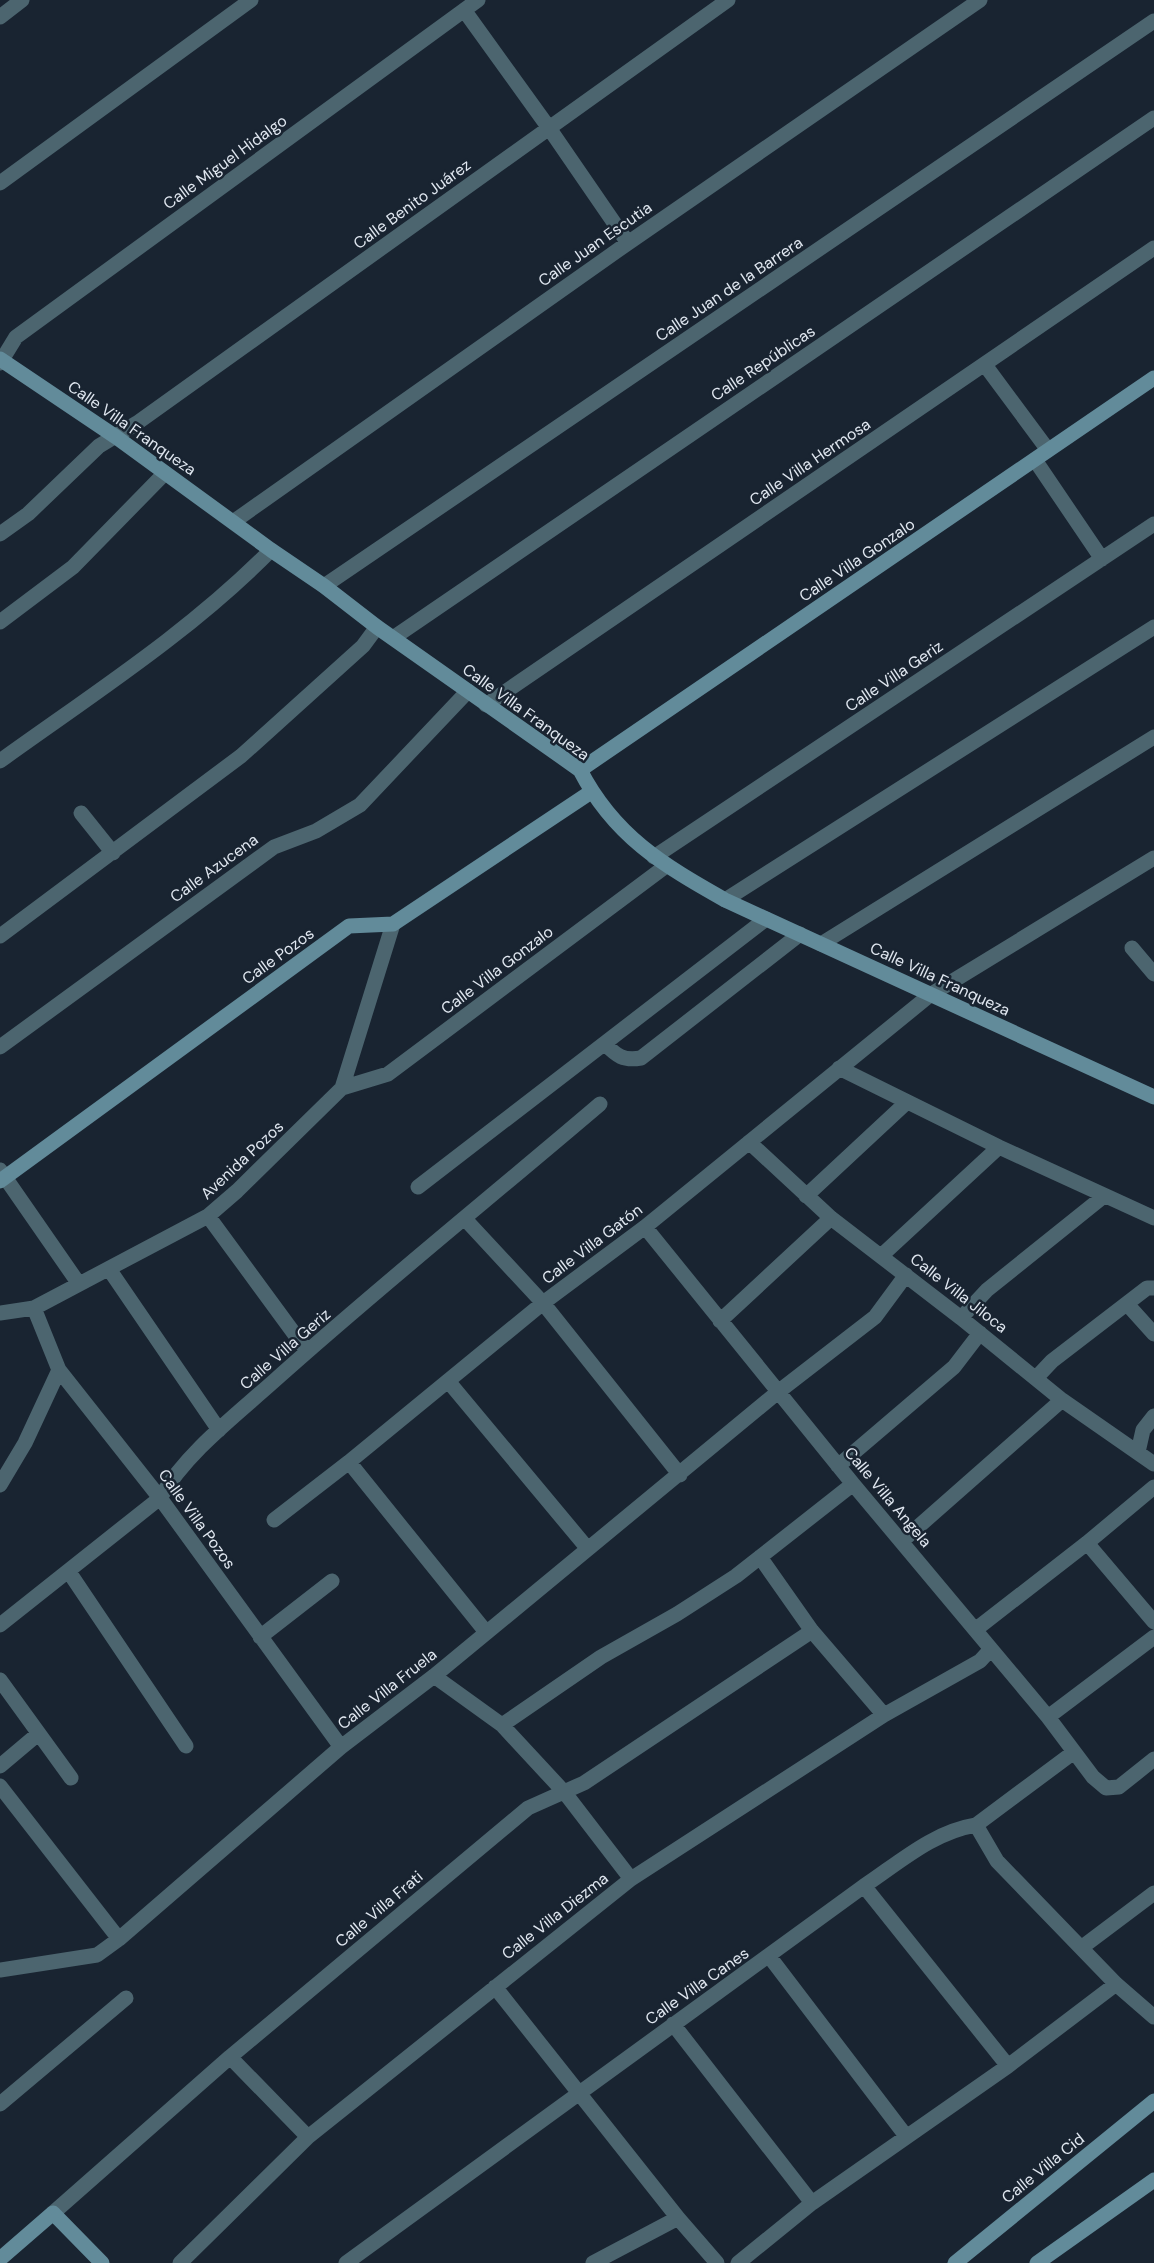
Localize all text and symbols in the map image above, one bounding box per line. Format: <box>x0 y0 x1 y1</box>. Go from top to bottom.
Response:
street label: Calle Miguel Hidalgo <box>159 110 291 214</box>
street label: Calle Benito Juárez <box>349 154 475 254</box>
street label: Calle Juan Escutia <box>534 197 656 291</box>
street label: Calle Juan de la Barrera <box>651 232 807 346</box>
street label: Calle Repúblicas <box>707 320 819 406</box>
street label: Calle Villa Franqueza <box>64 376 200 480</box>
street label: Calle Villa Hermosa <box>745 414 875 510</box>
street label: Calle Villa Gonzalo <box>795 513 919 607</box>
street label: Calle Villa Geriz <box>841 636 947 716</box>
street label: Calle Villa Franqueza <box>458 659 594 765</box>
street label: Calle Azucena <box>166 829 262 907</box>
street label: Calle Villa Gonzalo <box>437 921 557 1019</box>
street label: Calle Pozos <box>238 923 318 989</box>
street label: Calle Villa Franqueza <box>867 937 1013 1021</box>
street label: Avenida Pozos <box>196 1116 288 1204</box>
street label: Calle Villa Gatón <box>538 1199 646 1289</box>
street label: Calle Villa Jiloca <box>906 1248 1012 1338</box>
street label: Calle Villa Geriz <box>235 1304 335 1394</box>
street label: Calle Villa Angela <box>840 1442 936 1552</box>
street label: Calle Villa Pozos <box>154 1465 240 1573</box>
street label: Calle Villa Fruela <box>333 1644 441 1734</box>
street label: Calle Villa Frati <box>331 1866 427 1952</box>
street label: Calle Villa Diezma <box>497 1868 613 1964</box>
street label: Calle Villa Canes <box>641 1942 753 2030</box>
street label: Calle Villa Cid <box>997 2128 1089 2208</box>

